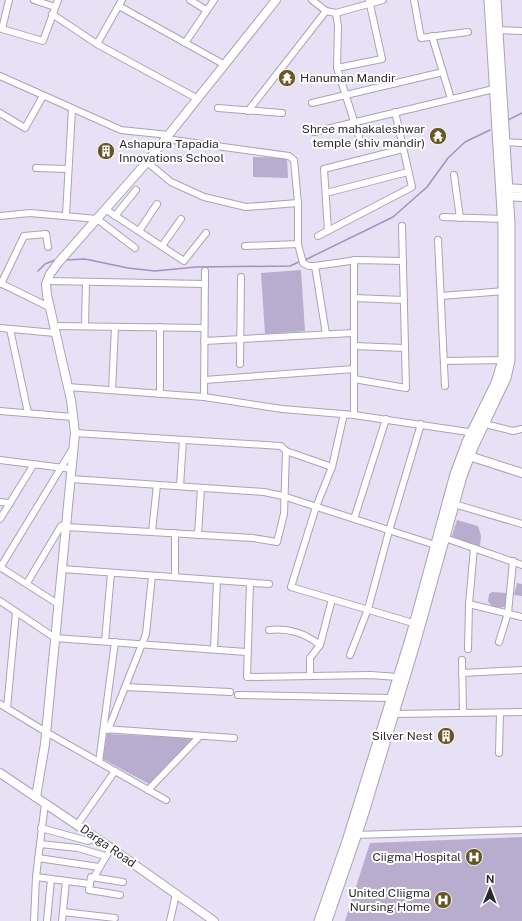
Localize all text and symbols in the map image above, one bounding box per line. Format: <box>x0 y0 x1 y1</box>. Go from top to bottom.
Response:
temple icon: Hanuman Mandir <box>277 68 297 88</box>
place label: Hanuman Mandir <box>300 71 396 85</box>
place label: Shree mahakaleshwar temple (shiv mandir) <box>302 122 425 150</box>
temple icon: Shree mahakaleshwar temple (shiv mandir) <box>428 126 448 146</box>
place label: Ashapura Tapadia Innovations School <box>119 137 224 165</box>
building icon: Ashapura Tapadia Innovations School <box>96 141 116 161</box>
building icon: Silver Nest <box>436 726 456 746</box>
place label: Silver Nest <box>372 729 433 743</box>
street label: Darga Road <box>77 822 139 870</box>
hospital icon: Ciigma Hospital <box>464 847 484 867</box>
place label: Ciigma Hospital <box>372 850 461 864</box>
north arrow <box>470 869 510 909</box>
text: N <box>486 873 495 885</box>
place label: United CIiigma Nursing Home <box>348 886 430 914</box>
hospital icon: United CIiigma Nursing Home <box>433 890 453 910</box>

